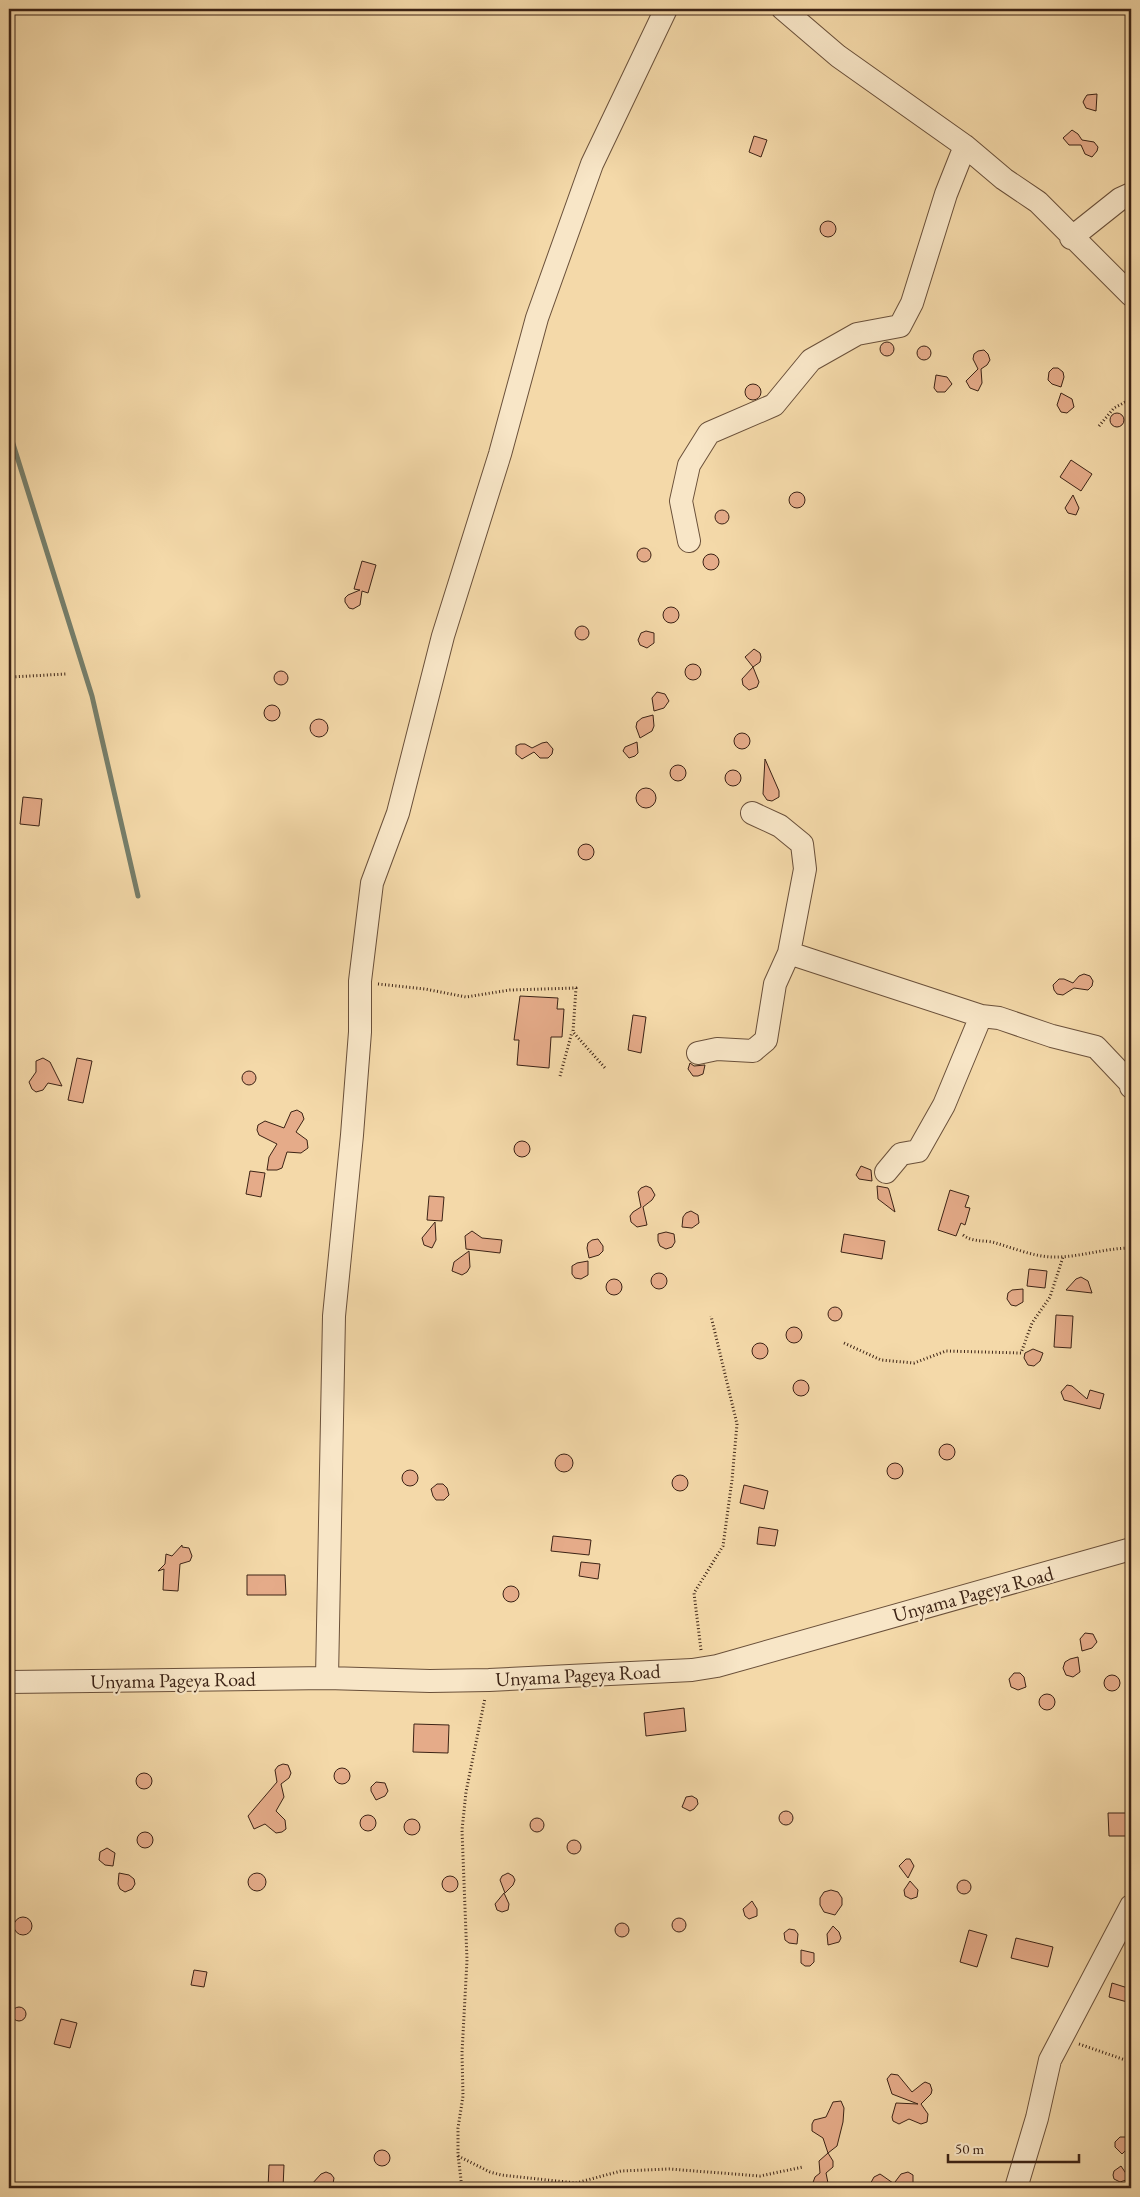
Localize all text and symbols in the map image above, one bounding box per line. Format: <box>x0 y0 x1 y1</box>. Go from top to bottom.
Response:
street label: Unyama Pageya Road <box>890 1560 1057 1628</box>
street label: Unyama Pageya Road <box>495 1658 662 1692</box>
street label: Unyama Pageya Road <box>90 1666 257 1694</box>
scale bar <box>948 2132 1079 2164</box>
text: 50 m <box>955 2139 984 2158</box>

